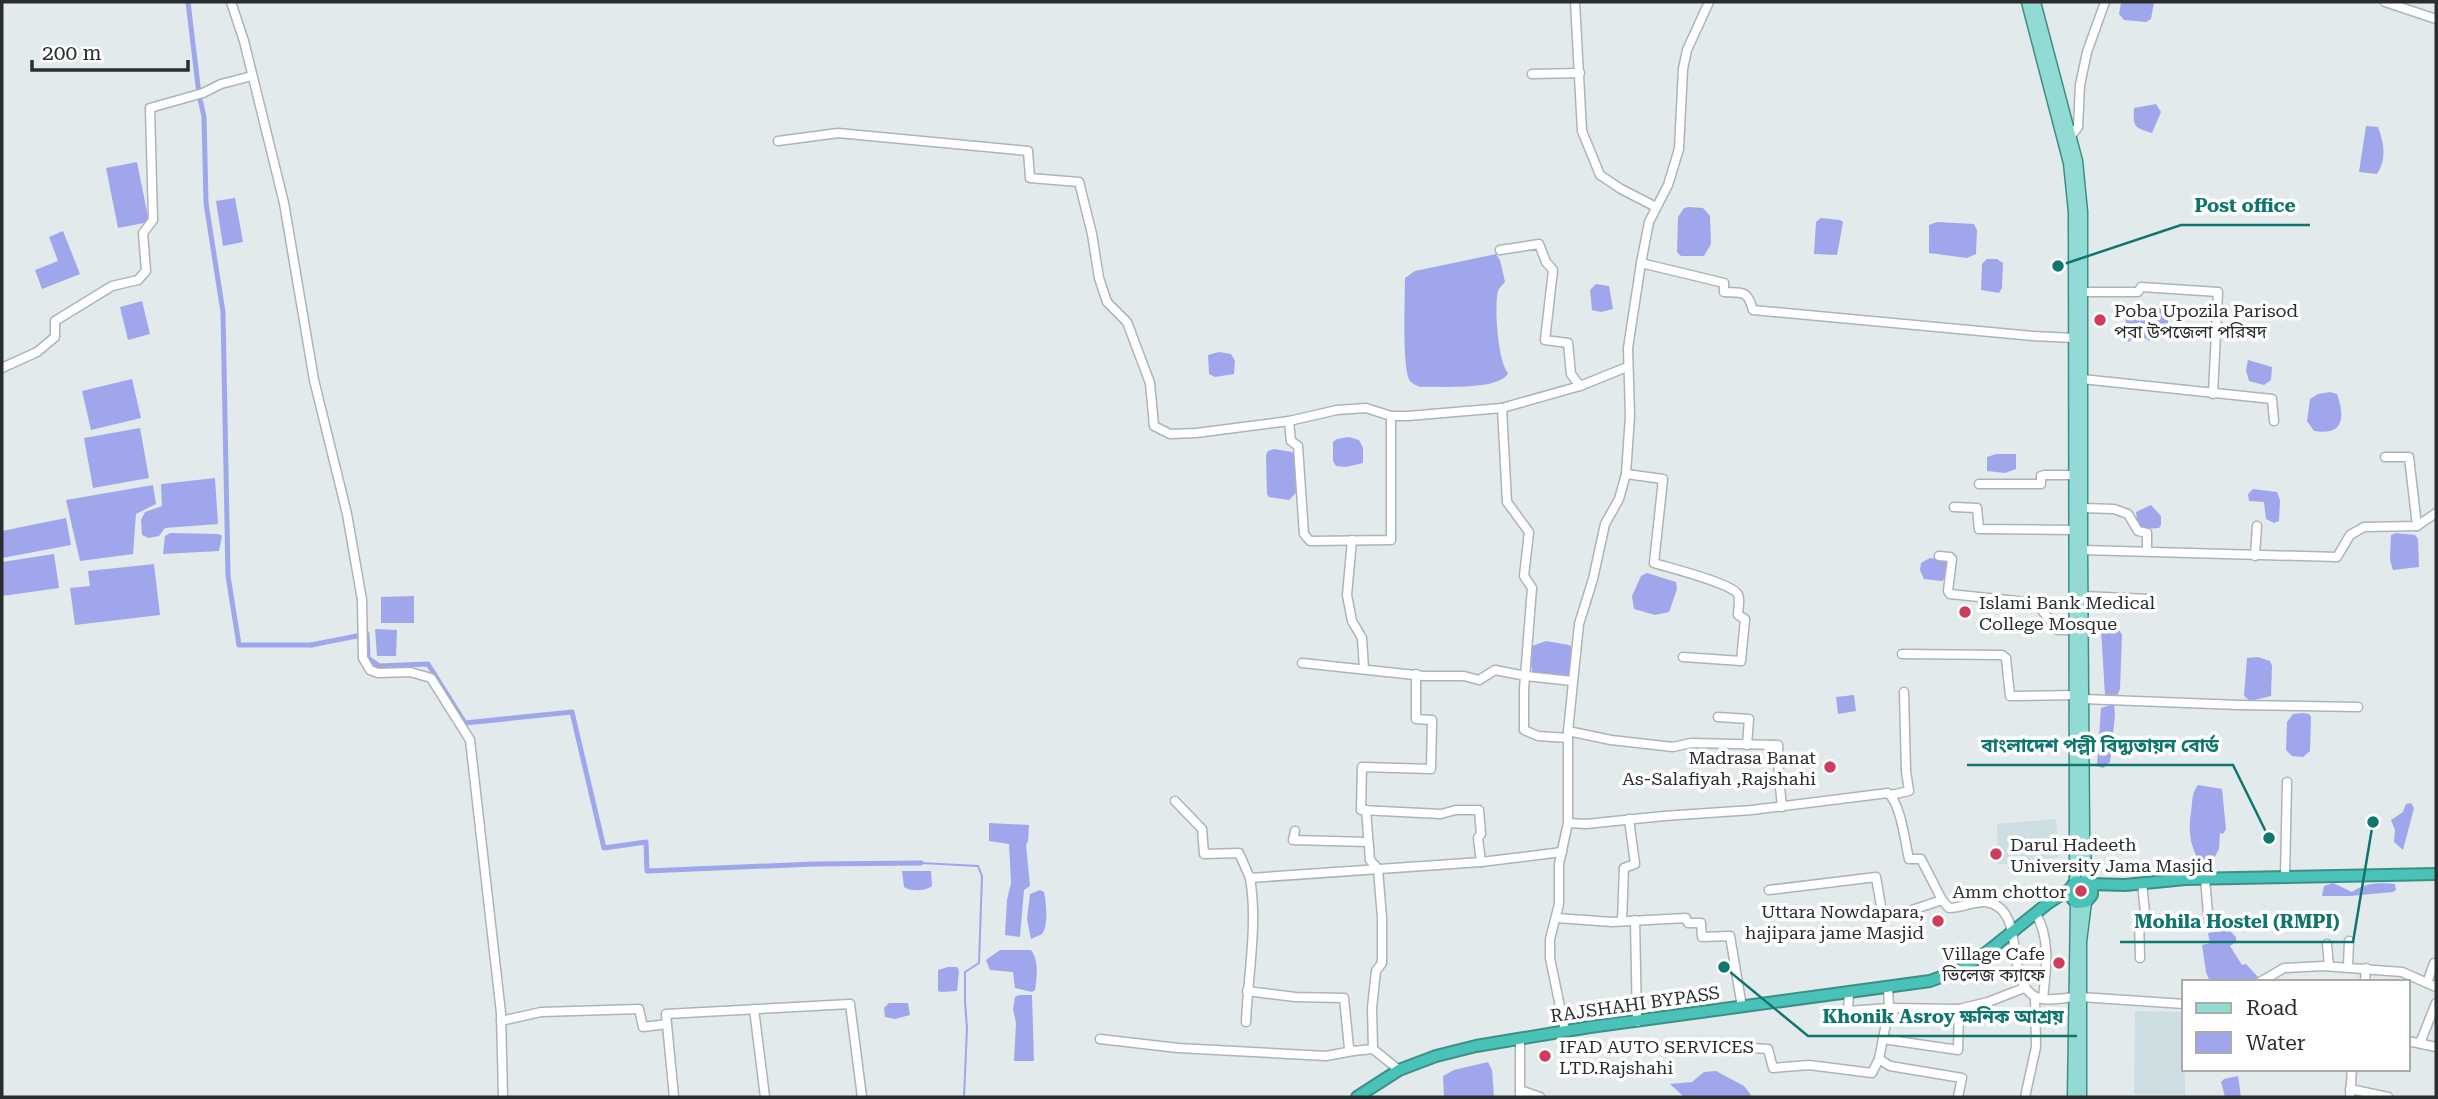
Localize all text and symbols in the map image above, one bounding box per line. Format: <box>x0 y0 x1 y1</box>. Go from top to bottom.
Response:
scale bar <box>32 28 187 72</box>
text: 200 m <box>42 41 102 65</box>
callout: Post office <box>2181 185 2310 225</box>
text: Post office <box>2194 194 2296 217</box>
place label: Poba Upozila Parisod পবা উপজেলা পরিষদ <box>2114 300 2299 342</box>
marker: Poba Upozila Parisod পবা উপজেলা পরিষদ <box>2092 312 2108 328</box>
place label: Islami Bank Medical College Mosque <box>1979 592 2155 634</box>
marker: Islami Bank Medical College Mosque <box>1957 604 1973 620</box>
callout: বাংলাদেশ পল্লী বিদ্যুতায়ন বোর্ড <box>1967 725 2233 765</box>
text: বাংলাদেশ পল্লী বিদ্যুতায়ন বোর্ড <box>1980 734 2219 757</box>
place label: Madrasa Banat As-Salafiyah ,Rajshahi <box>1622 747 1816 789</box>
marker: Madrasa Banat As-Salafiyah ,Rajshahi <box>1822 759 1838 775</box>
place label: Darul Hadeeth University Jama Masjid <box>2010 834 2214 876</box>
marker: Darul Hadeeth University Jama Masjid <box>1988 846 2004 862</box>
place label: Amm chottor <box>1952 881 2067 902</box>
marker: Amm chottor <box>2073 883 2089 899</box>
place label: Uttara Nowdapara, hajipara jame Masjid <box>1745 901 1924 943</box>
callout: Mohila Hostel (RMPI) <box>2120 902 2353 942</box>
text: Mohila Hostel (RMPI) <box>2134 910 2340 933</box>
marker: Uttara Nowdapara, hajipara jame Masjid <box>1930 913 1946 929</box>
place label: Village Cafe ভিলেজ ক্যাফে <box>1941 943 2046 985</box>
marker: Village Cafe ভিলেজ ক্যাফে <box>2051 955 2067 971</box>
legend <box>2182 980 2410 1071</box>
street label: RAJSHAHI BYPASS <box>1549 982 1721 1026</box>
callout: Khonik Asroy ক্ষনিক আশ্রয় <box>1808 996 2077 1036</box>
text: Road <box>2246 996 2298 1020</box>
text: Khonik Asroy ক্ষনিক আশ্রয় <box>1822 1005 2064 1028</box>
text: Water <box>2246 1031 2306 1055</box>
place label: IFAD AUTO SERVICES LTD.Rajshahi <box>1559 1036 1754 1078</box>
marker: IFAD AUTO SERVICES LTD.Rajshahi <box>1537 1048 1553 1064</box>

